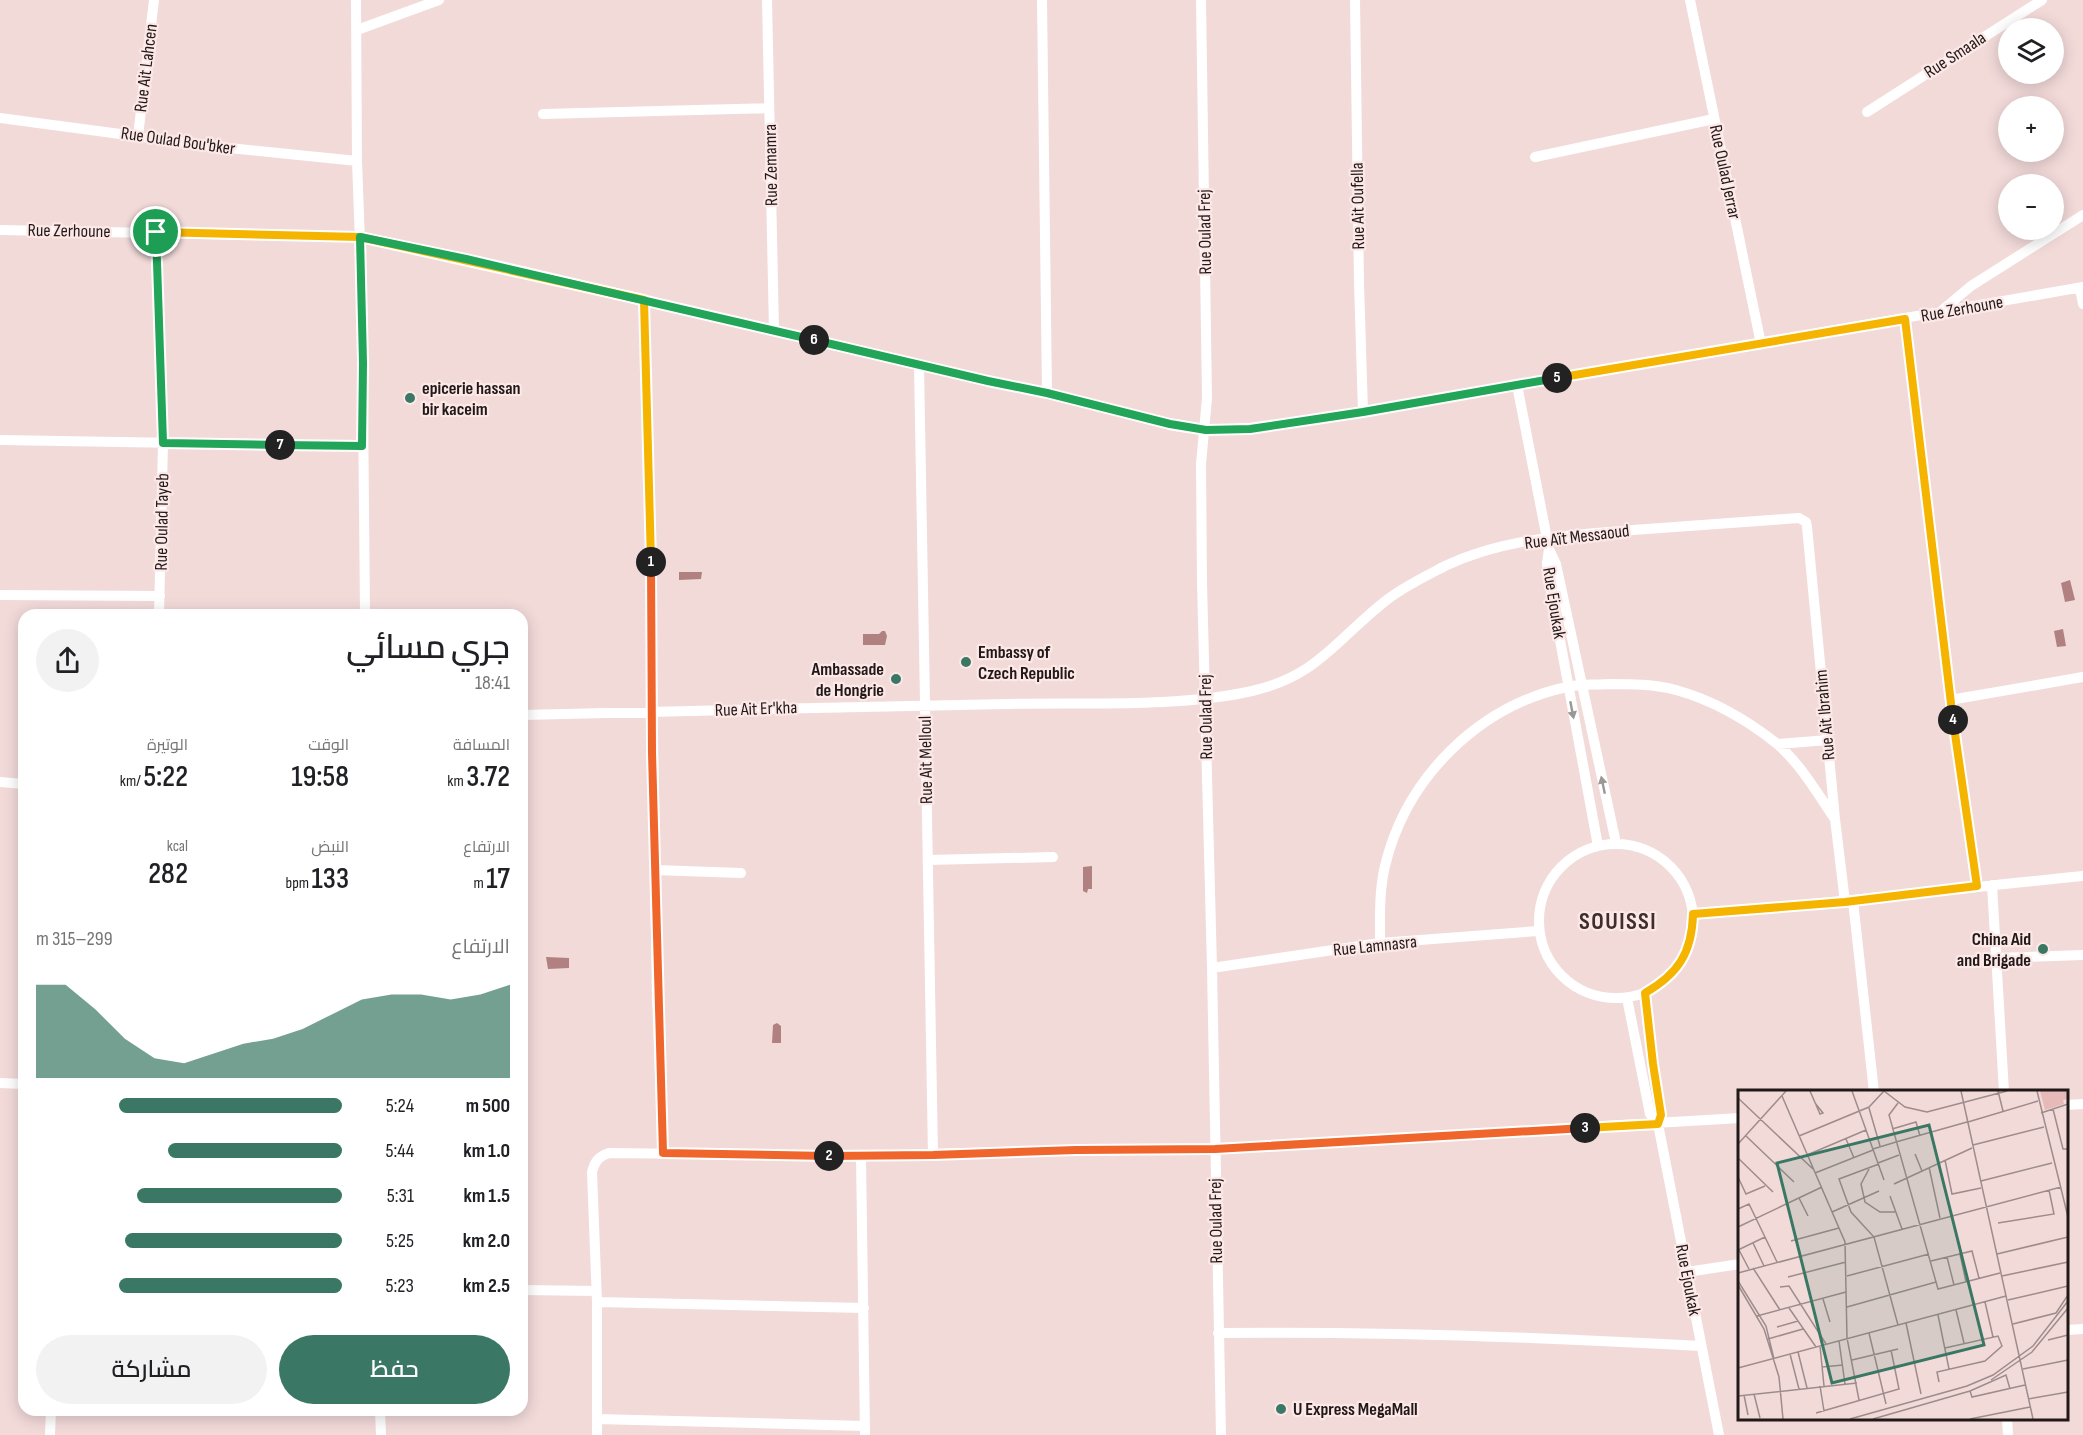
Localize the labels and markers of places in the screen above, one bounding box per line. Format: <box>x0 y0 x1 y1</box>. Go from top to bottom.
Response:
pin <box>130 206 181 257</box>
pin: 6 <box>799 325 829 355</box>
pin: 5 <box>1542 363 1572 393</box>
place label: epicerie hassan bir kaceim <box>422 378 521 420</box>
marker: epicerie hassan bir kaceim <box>403 391 417 405</box>
pin: 7 <box>265 430 295 460</box>
pin: 1 <box>636 547 666 577</box>
place label: Embassy of Czech Republic <box>978 642 1075 684</box>
marker: Embassy of Czech Republic <box>959 655 973 669</box>
place label: Ambassade de Hongrie <box>811 659 884 701</box>
marker: Ambassade de Hongrie <box>889 672 903 686</box>
pin: 4 <box>1938 705 1968 735</box>
place label: China Aid and Brigade <box>1957 929 2031 971</box>
marker: China Aid and Brigade <box>2036 942 2050 956</box>
pin: 3 <box>1570 1113 1600 1143</box>
pin: 2 <box>814 1141 844 1171</box>
place label: U Express MegaMall <box>1293 1399 1418 1420</box>
marker: U Express MegaMall <box>1274 1402 1288 1416</box>

